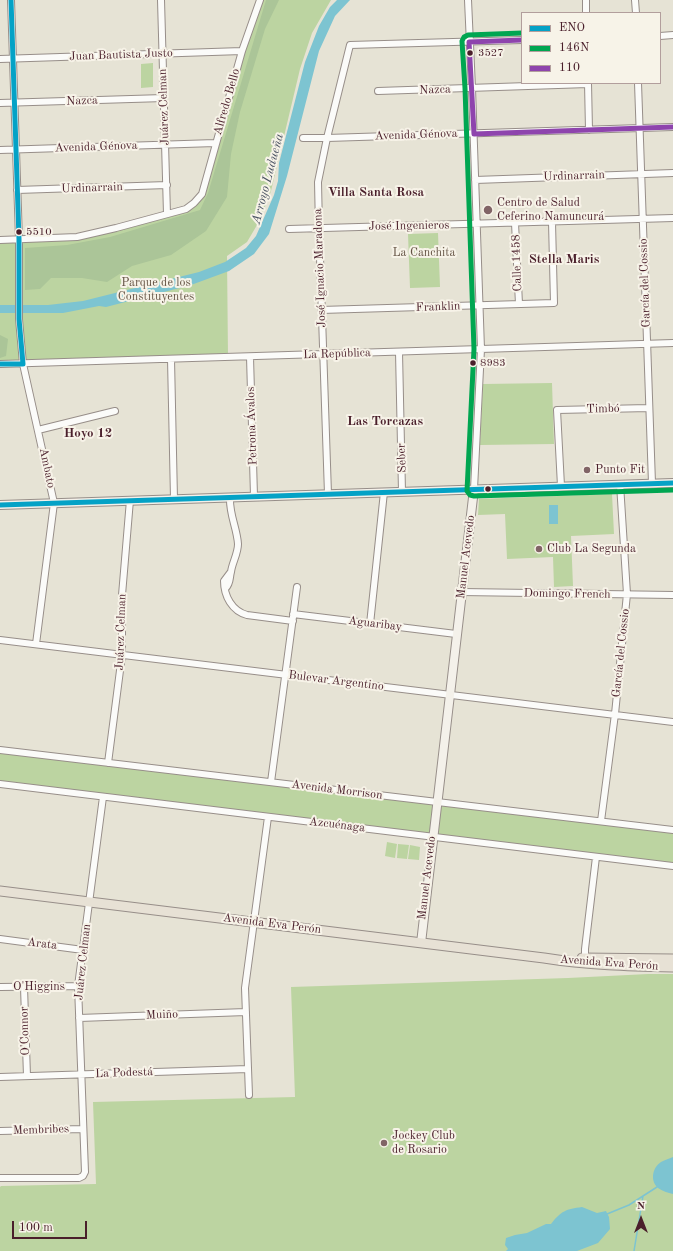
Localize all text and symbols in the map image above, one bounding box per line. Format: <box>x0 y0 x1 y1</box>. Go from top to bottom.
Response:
legend <box>521 12 661 84</box>
text: ENO <box>559 22 585 34</box>
text: 146N <box>559 42 589 54</box>
street label: Juan Bautista Justo <box>69 46 173 64</box>
place label: 3527 <box>478 46 504 60</box>
marker: 3527 <box>465 48 475 58</box>
text: 110 <box>559 62 580 74</box>
street label: Alfredo Bello <box>211 67 243 137</box>
street label: Juárez Celman <box>155 68 173 146</box>
street label: Nazca <box>419 82 451 98</box>
street label: Nazca <box>66 93 98 109</box>
street label: Avenida Génova <box>374 126 458 144</box>
water label: Arroyo Ludueña <box>248 132 288 226</box>
street label: Avenida Génova <box>54 138 138 156</box>
street label: Urdinarrain <box>543 168 605 184</box>
street label: Urdinarrain <box>61 180 123 196</box>
district label: Villa Santa Rosa <box>328 185 424 201</box>
place label: Centro de Salud Ceferino Namuncurá <box>497 196 604 224</box>
marker: Centro de Salud Ceferino Namuncurá <box>482 204 494 216</box>
street label: José Ignacio Maradona <box>311 208 329 328</box>
street label: José Ingenieros <box>368 218 450 234</box>
place label: 5510 <box>26 225 52 239</box>
marker: 5510 <box>14 227 24 237</box>
street label: Calle 1458 <box>509 234 525 292</box>
street label: García del Cossio <box>636 238 654 328</box>
park label: La Canchita <box>393 246 455 260</box>
district label: Stella Maris <box>529 252 599 268</box>
park label: Parque de los Constituyentes <box>118 276 194 304</box>
street label: Franklin <box>415 299 461 315</box>
street label: La República <box>303 346 371 362</box>
place label: 8983 <box>480 356 506 370</box>
marker: 8983 <box>468 358 478 368</box>
street label: Petrona Ávalos <box>243 386 261 466</box>
street label: Timbó <box>586 402 620 416</box>
district label: Las Torcazas <box>347 414 423 430</box>
district label: Hoyo 12 <box>64 426 112 442</box>
street label: Seber <box>394 443 410 473</box>
street label: Ambato <box>36 446 58 490</box>
place label: Punto Fit <box>595 463 645 477</box>
marker: Punto Fit <box>582 465 592 475</box>
unlabelled marker <box>483 484 493 494</box>
street label: Manuel Acevedo <box>454 514 478 600</box>
place label: Club La Segunda <box>547 542 636 556</box>
marker: Club La Segunda <box>534 544 544 554</box>
street label: Domingo French <box>523 586 611 602</box>
street label: Juárez Celman <box>112 593 130 671</box>
street label: García del Cossio <box>609 608 633 698</box>
street label: Aguaribay <box>347 614 403 634</box>
street label: Bulevar Argentino <box>287 668 385 694</box>
street label: Avenida Morrison <box>291 777 383 803</box>
street label: Azcuénaga <box>308 814 366 836</box>
street label: Manuel Acevedo <box>415 835 439 921</box>
street label: Avenida Eva Perón <box>222 911 322 937</box>
street label: Juárez Celman <box>72 923 94 1001</box>
street label: Arata <box>26 935 58 953</box>
street label: Avenida Eva Perón <box>559 952 659 974</box>
street label: O'Higgins <box>13 980 65 994</box>
street label: O'Connor <box>17 1006 33 1056</box>
street label: Muiño <box>146 1007 178 1023</box>
street label: La Podestá <box>95 1065 153 1081</box>
street label: Membribes <box>13 1122 69 1138</box>
place label: Jockey Club de Rosario <box>392 1129 455 1157</box>
marker: Jockey Club de Rosario <box>379 1138 389 1148</box>
north arrow <box>621 1199 661 1239</box>
text: N <box>637 1201 645 1212</box>
scale bar <box>14 1213 89 1239</box>
text: 100 m <box>19 1222 53 1234</box>

